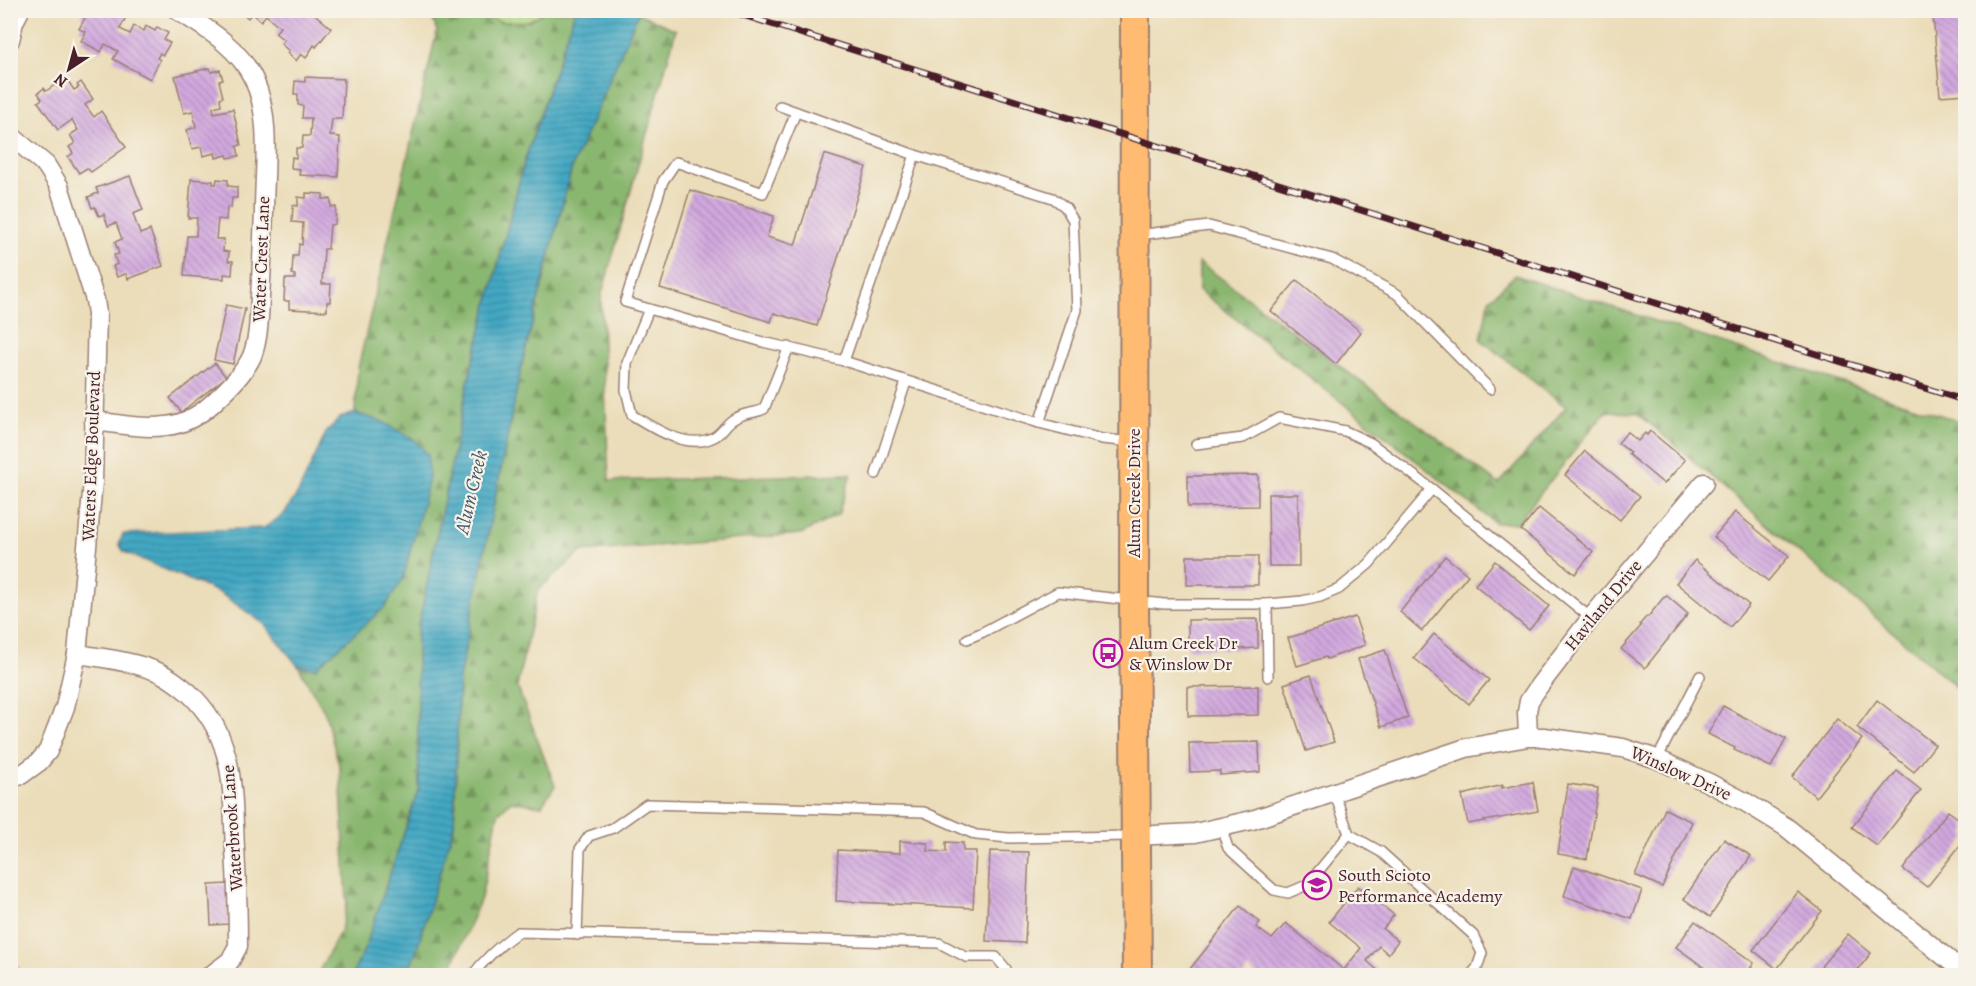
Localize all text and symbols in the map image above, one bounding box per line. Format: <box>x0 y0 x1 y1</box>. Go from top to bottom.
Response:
north arrow <box>39 39 99 99</box>
text: N <box>49 68 72 93</box>
street label: Water Crest Lane <box>247 196 275 323</box>
street label: Waters Edge Boulevard <box>76 370 106 542</box>
street label: Alum Creek Drive <box>1122 428 1146 559</box>
water label: Alum Creek <box>448 447 494 538</box>
street label: Haviland Drive <box>1559 554 1647 656</box>
place label: Alum Creek Dr & Winslow Dr <box>1128 631 1238 676</box>
bus stop icon: Alum Creek Dr & Winslow Dr <box>1092 637 1124 669</box>
street label: Winslow Drive <box>1626 740 1735 806</box>
street label: Waterbrook Lane <box>216 764 248 893</box>
place label: South Scioto Performance Academy <box>1338 863 1503 908</box>
school or university icon: South Scioto Performance Academy <box>1301 869 1333 901</box>

